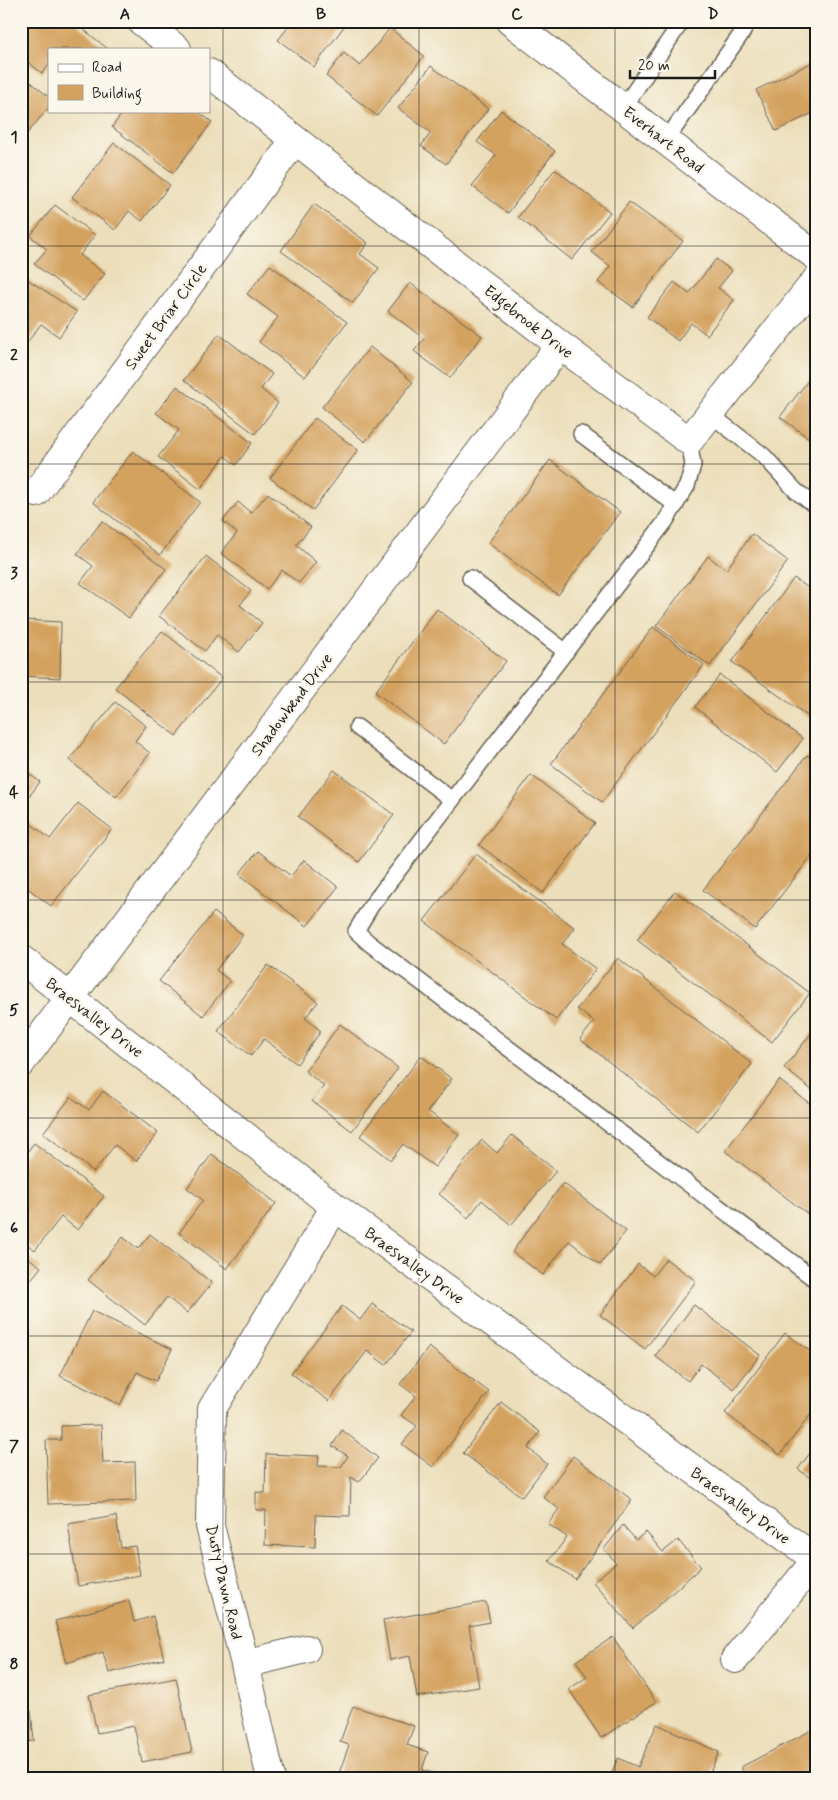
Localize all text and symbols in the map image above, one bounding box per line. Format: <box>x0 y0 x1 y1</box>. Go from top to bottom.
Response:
text: A <box>120 4 130 25</box>
text: B <box>316 4 326 25</box>
text: C <box>511 4 523 25</box>
text: D <box>707 4 719 25</box>
legend <box>48 48 210 112</box>
scale bar <box>630 48 716 80</box>
text: 20 m <box>638 56 670 76</box>
text: Road <box>92 58 122 78</box>
text: Building <box>92 84 142 105</box>
street label: Everhart Road <box>618 102 708 178</box>
text: 1 <box>10 127 18 148</box>
street label: Sweet Briar Circle <box>121 259 212 374</box>
street label: Edgebrook Drive <box>478 281 577 365</box>
text: 2 <box>10 345 18 366</box>
text: 3 <box>10 563 18 584</box>
street label: Shadowbend Drive <box>247 649 338 761</box>
text: 4 <box>9 782 19 803</box>
street label: Braesvalley Drive <box>41 973 147 1063</box>
text: 5 <box>9 1000 19 1021</box>
text: 6 <box>10 1218 18 1239</box>
street label: Braesvalley Drive <box>360 1223 468 1310</box>
text: 7 <box>9 1436 19 1457</box>
street label: Braesvalley Drive <box>686 1463 794 1550</box>
street label: Dusty Dawn Road <box>200 1523 247 1642</box>
text: 8 <box>9 1654 19 1675</box>

